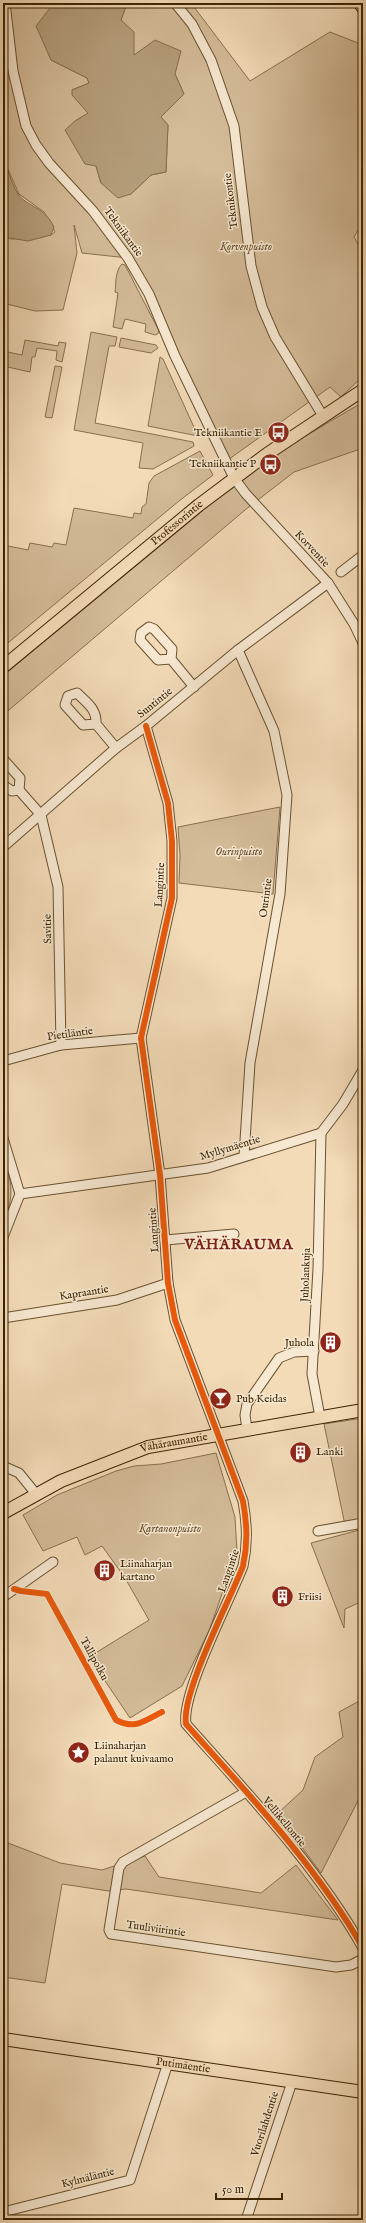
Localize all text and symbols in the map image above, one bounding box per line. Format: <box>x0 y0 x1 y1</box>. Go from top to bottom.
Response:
street label: Teknikontie <box>221 172 241 230</box>
street label: Tekniikantie <box>100 204 146 260</box>
park label: Korvenpuisto <box>219 240 272 254</box>
bus stop icon: Tekniikantie E <box>265 420 291 446</box>
place label: Tekniikantie E <box>194 426 262 440</box>
bus stop icon: Tekniikantie P <box>258 451 284 477</box>
place label: Tekniikantie P <box>189 457 257 471</box>
street label: Professorintie <box>148 497 206 549</box>
street label: Korventie <box>291 528 333 570</box>
street label: Suntintie <box>134 685 176 721</box>
park label: Ourinpuisto <box>216 845 262 859</box>
street label: Langintie <box>152 862 168 908</box>
street label: Ourintie <box>256 878 276 918</box>
street label: Savitie <box>41 914 55 944</box>
street label: Pietiläntie <box>46 1024 94 1044</box>
street label: Myllymäentie <box>198 1132 262 1164</box>
street label: Langintie <box>145 1207 163 1253</box>
district label: VÄHÄRAUMA <box>183 1235 294 1254</box>
street label: Juholankuja <box>298 1247 314 1304</box>
street label: Kapraantie <box>58 1282 110 1304</box>
building icon: Juhola <box>317 1330 343 1356</box>
place label: Juhola <box>283 1336 314 1350</box>
bar icon: Pub Keidas <box>208 1386 234 1412</box>
place label: Pub Keidas <box>236 1392 287 1406</box>
street label: Vähäraumantie <box>137 1430 209 1457</box>
building icon: Lanki <box>288 1439 314 1465</box>
place label: Lanki <box>316 1445 343 1459</box>
park label: Kartanonpuisto <box>138 1522 201 1536</box>
street label: Langintie <box>215 1547 243 1595</box>
building icon: Liinaharjan kartano <box>91 1557 117 1583</box>
place label: Liinaharjan kartano <box>120 1557 172 1584</box>
building icon: Friisi <box>270 1584 296 1610</box>
place label: Friisi <box>298 1590 322 1604</box>
street label: Tallipolku <box>76 1635 112 1683</box>
place icon: Liinaharjan palanut kuivaamo <box>66 1739 92 1765</box>
place label: Liinaharjan palanut kuivaamo <box>94 1739 173 1766</box>
street label: Vellikellontie <box>258 1793 309 1850</box>
street label: Tuuliviirintie <box>125 1918 187 1940</box>
street label: Putimäentie <box>155 2055 211 2076</box>
street label: Vuorilahdentie <box>248 2090 282 2159</box>
street label: Kylmäläntie <box>60 2165 116 2191</box>
scale bar <box>216 2175 282 2201</box>
text: 50 m <box>222 2182 244 2197</box>

